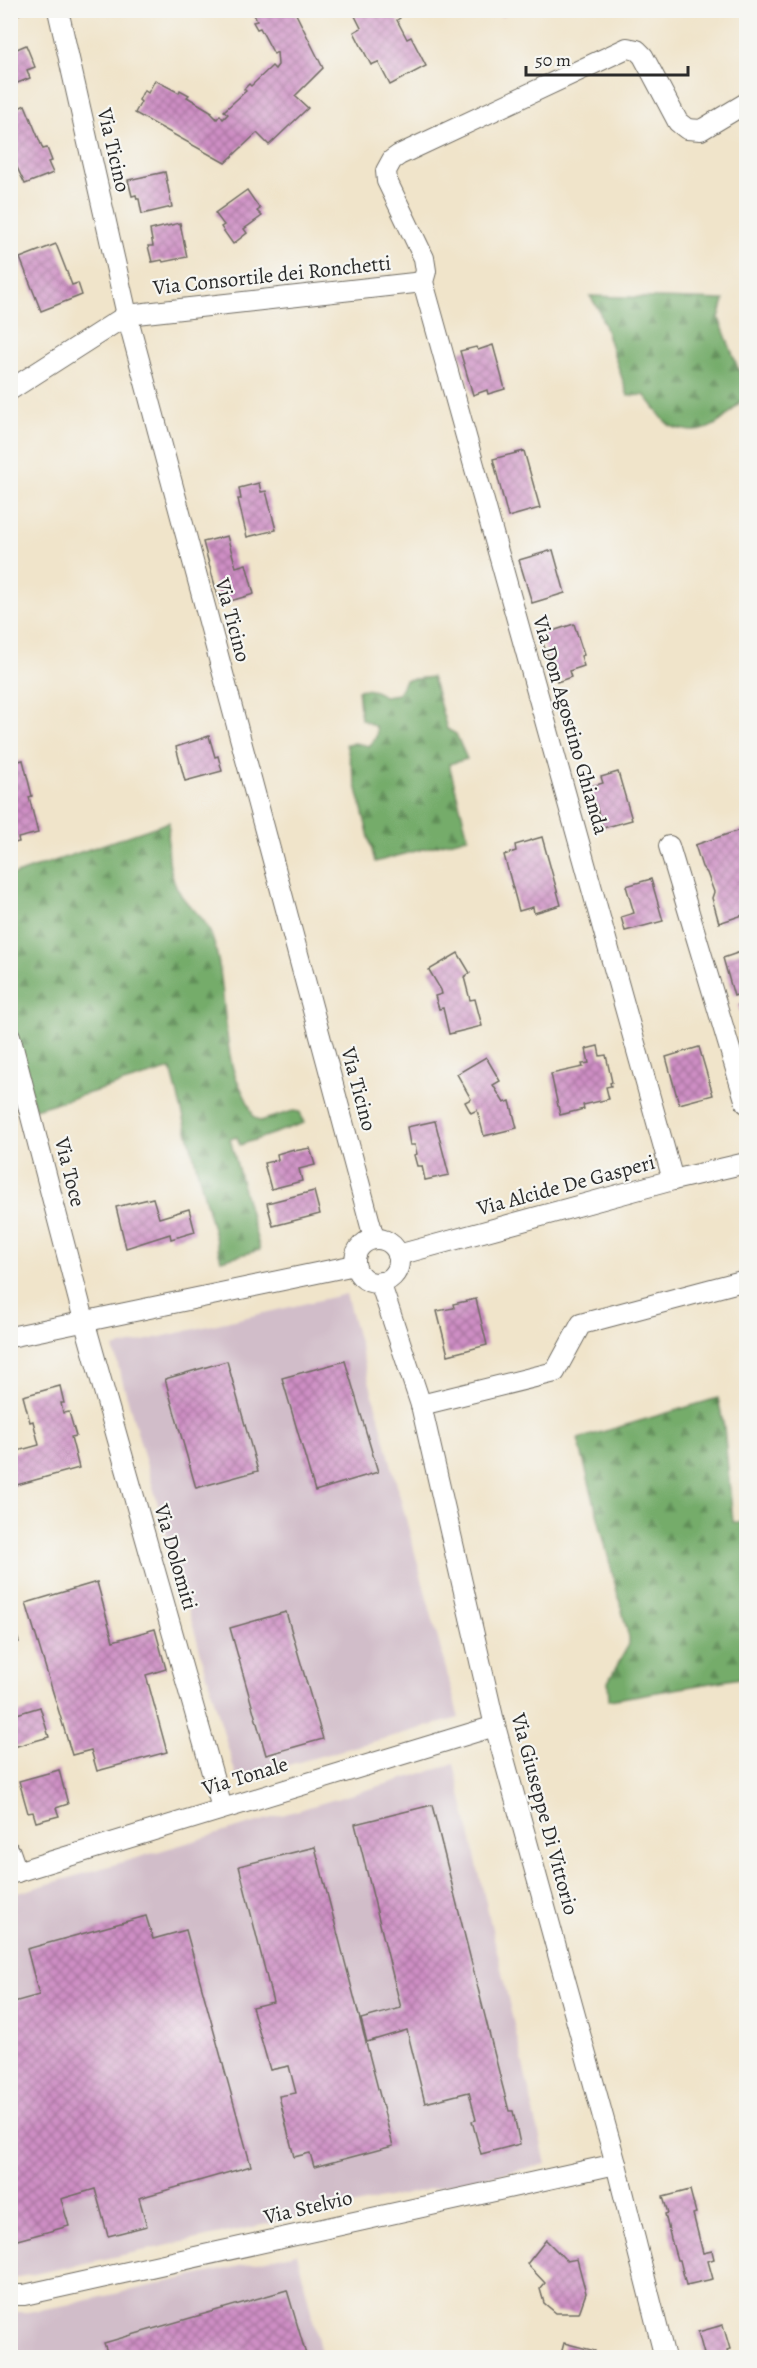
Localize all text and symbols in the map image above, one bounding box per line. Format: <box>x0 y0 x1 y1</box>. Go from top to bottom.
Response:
scale bar <box>526 39 688 77</box>
text: 50 m <box>535 48 571 72</box>
street label: Via Ticino <box>91 104 137 195</box>
street label: Via Consortile dei Ronchetti <box>151 249 393 302</box>
street label: Via Ticino <box>208 574 258 665</box>
street label: Via Don Agostino Ghianda <box>526 611 616 838</box>
street label: Via Ticino <box>334 1043 384 1134</box>
street label: Via Toce <box>48 1133 92 1210</box>
street label: Via Alcide De Gasperi <box>473 1148 658 1223</box>
street label: Via Dolomiti <box>147 1500 204 1613</box>
street label: Via Giuseppe Di Vittorio <box>504 1709 585 1918</box>
street label: Via Tonale <box>198 1750 291 1803</box>
street label: Via Stelvio <box>260 2183 355 2231</box>

